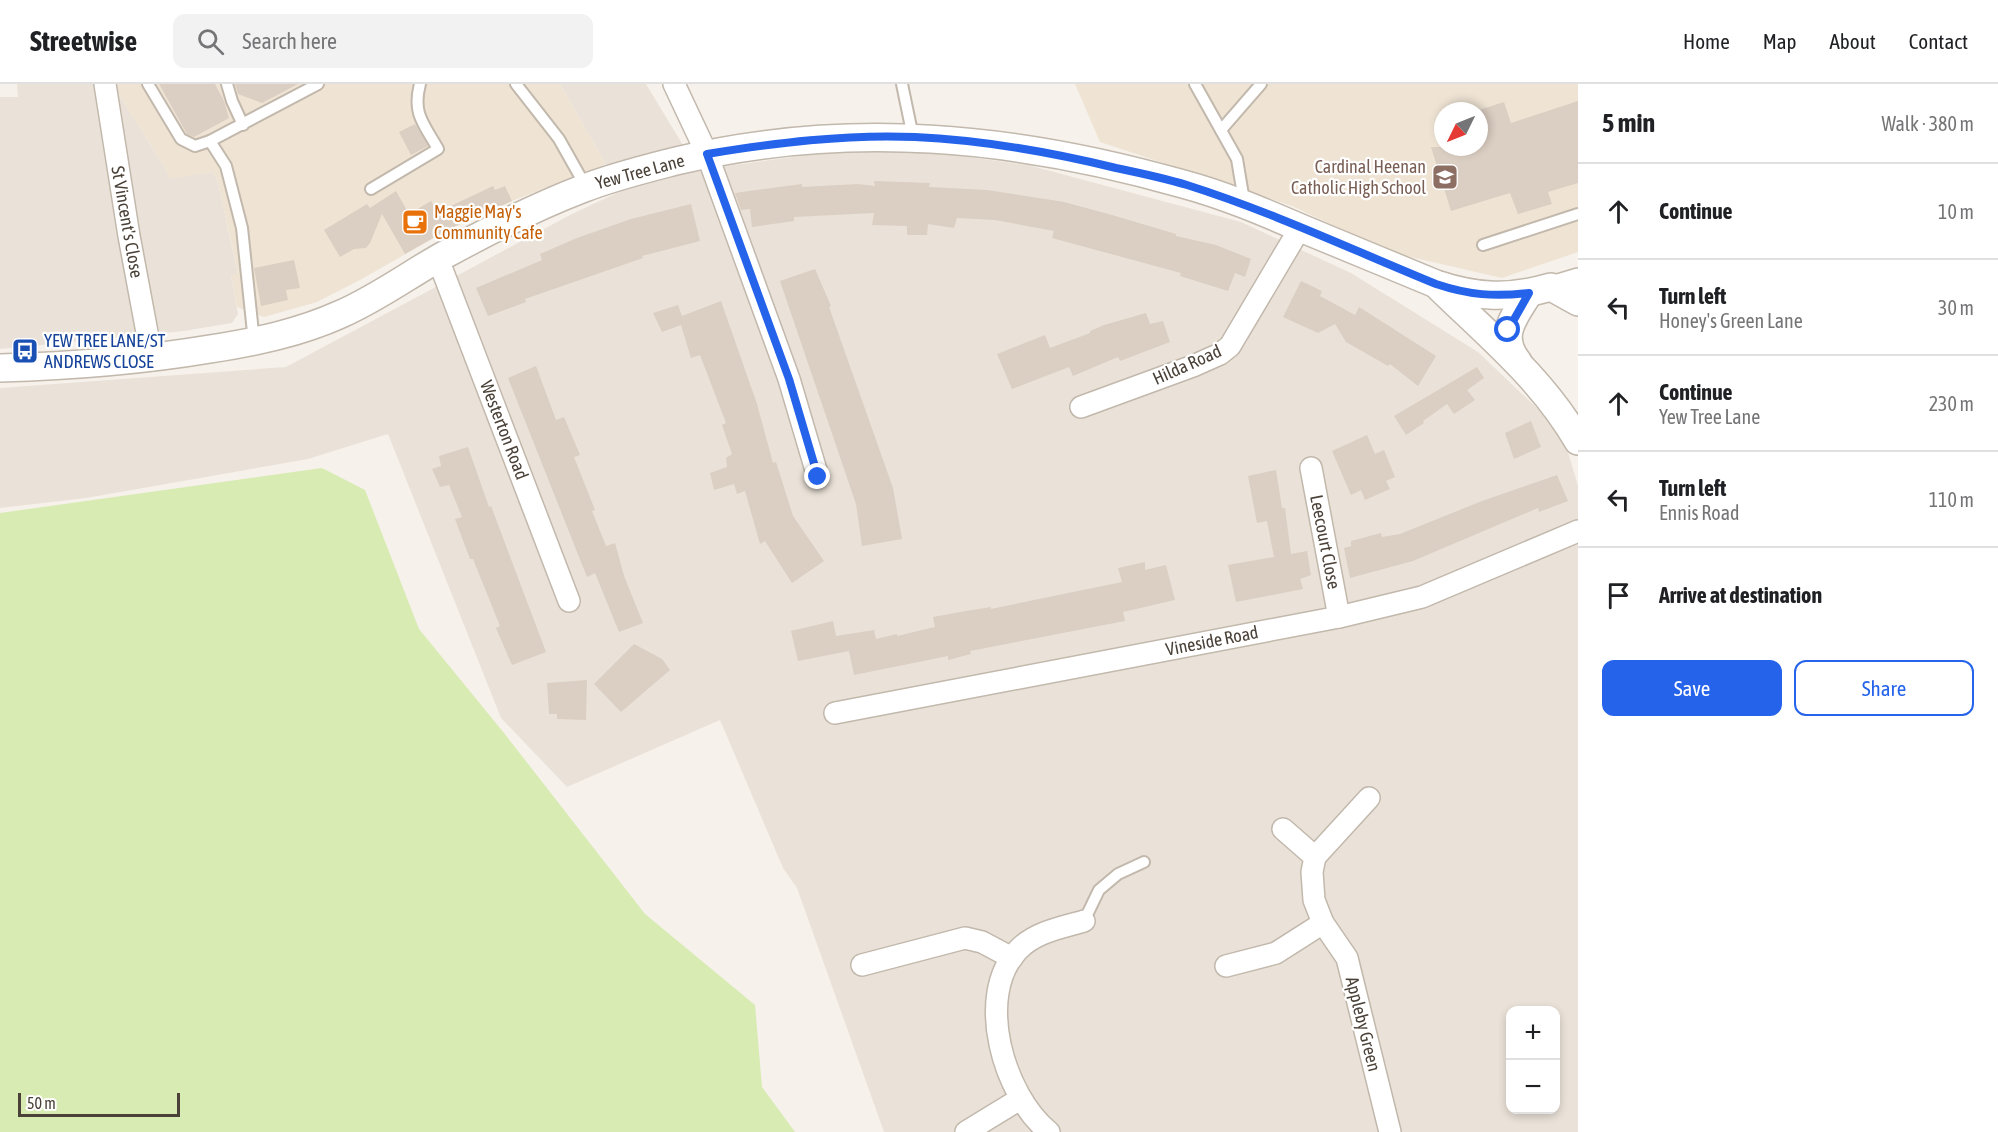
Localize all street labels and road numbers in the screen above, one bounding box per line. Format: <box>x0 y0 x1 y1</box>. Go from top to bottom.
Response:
street label: Yew Tree Lane <box>593 150 687 193</box>
street label: St Vincent's Close <box>107 164 148 279</box>
street label: Hilda Road <box>1149 340 1224 389</box>
street label: Westerton Road <box>476 377 533 482</box>
street label: Leecourt Close <box>1306 493 1345 591</box>
street label: Vineside Road <box>1164 621 1260 660</box>
street label: Appleby Green <box>1342 974 1385 1073</box>

